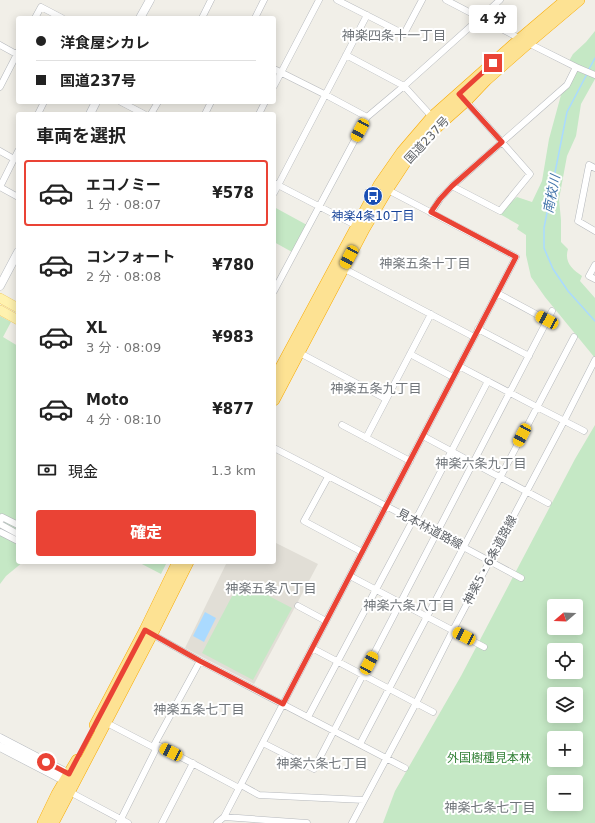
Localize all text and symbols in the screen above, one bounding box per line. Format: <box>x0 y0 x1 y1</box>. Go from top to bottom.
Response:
callout: 4 分 <box>469 5 517 33</box>
text: 4 分 <box>480 11 506 26</box>
district label: 神楽四条十一丁目 <box>342 28 446 43</box>
text: 洋食屋シカレ <box>60 34 150 52</box>
route end <box>484 54 502 72</box>
text: 国道237号 <box>60 72 136 90</box>
street label: 国道237号 <box>402 114 452 166</box>
car <box>349 117 371 143</box>
text: 車両を選択 <box>36 125 126 146</box>
water label: 南校川 <box>540 172 563 215</box>
icon: car <box>38 175 74 211</box>
text: エコノミー <box>86 176 161 194</box>
text: ¥578 <box>212 184 254 202</box>
bus stop icon: 神楽4条10丁目 <box>362 185 384 207</box>
text: 1 分 · 08:07 <box>86 197 161 212</box>
place label: 神楽4条10丁目 <box>332 209 414 223</box>
car <box>338 244 360 270</box>
icon: car <box>38 247 74 283</box>
text: コンフォート <box>86 248 176 266</box>
text: ¥780 <box>212 256 254 274</box>
district label: 神楽五条十丁目 <box>379 256 471 271</box>
text: 2 分 · 08:08 <box>86 269 161 284</box>
car <box>534 309 560 331</box>
icon: car <box>38 319 74 355</box>
text: XL <box>86 319 107 337</box>
text: ¥983 <box>212 328 254 346</box>
text: 3 分 · 08:09 <box>86 340 161 355</box>
district label: 神楽五条九丁目 <box>330 381 422 396</box>
icon: car <box>38 391 74 427</box>
text: Moto <box>86 391 129 409</box>
text: ¥877 <box>212 400 254 418</box>
text: 4 分 · 08:10 <box>86 412 161 427</box>
car <box>511 422 533 448</box>
district label: 神楽六条九丁目 <box>435 456 527 471</box>
icon: cash <box>36 459 58 481</box>
text: 現金 <box>68 463 98 481</box>
text: 1.3 km <box>211 463 256 478</box>
street label: 見本林道路線 <box>395 506 465 552</box>
button: 確定 <box>36 510 256 556</box>
street label: 神楽5・6条道路線 <box>461 513 519 607</box>
district label: 神楽五条八丁目 <box>225 581 317 596</box>
district label: 神楽六条八丁目 <box>363 598 455 613</box>
north arrow <box>547 599 583 635</box>
map controls <box>547 599 583 811</box>
car <box>451 625 477 647</box>
button: locate <box>547 643 583 679</box>
car <box>358 650 380 676</box>
button: layers <box>547 687 583 723</box>
district label: 神楽五条七丁目 <box>153 702 245 717</box>
button: + <box>547 731 583 767</box>
car <box>158 741 184 763</box>
park label: 外国樹種見本林 <box>447 751 531 765</box>
route start <box>37 753 55 771</box>
district label: 神楽六条七丁目 <box>276 756 368 771</box>
button: − <box>547 775 583 811</box>
district label: 神楽七条七丁目 <box>444 800 536 815</box>

